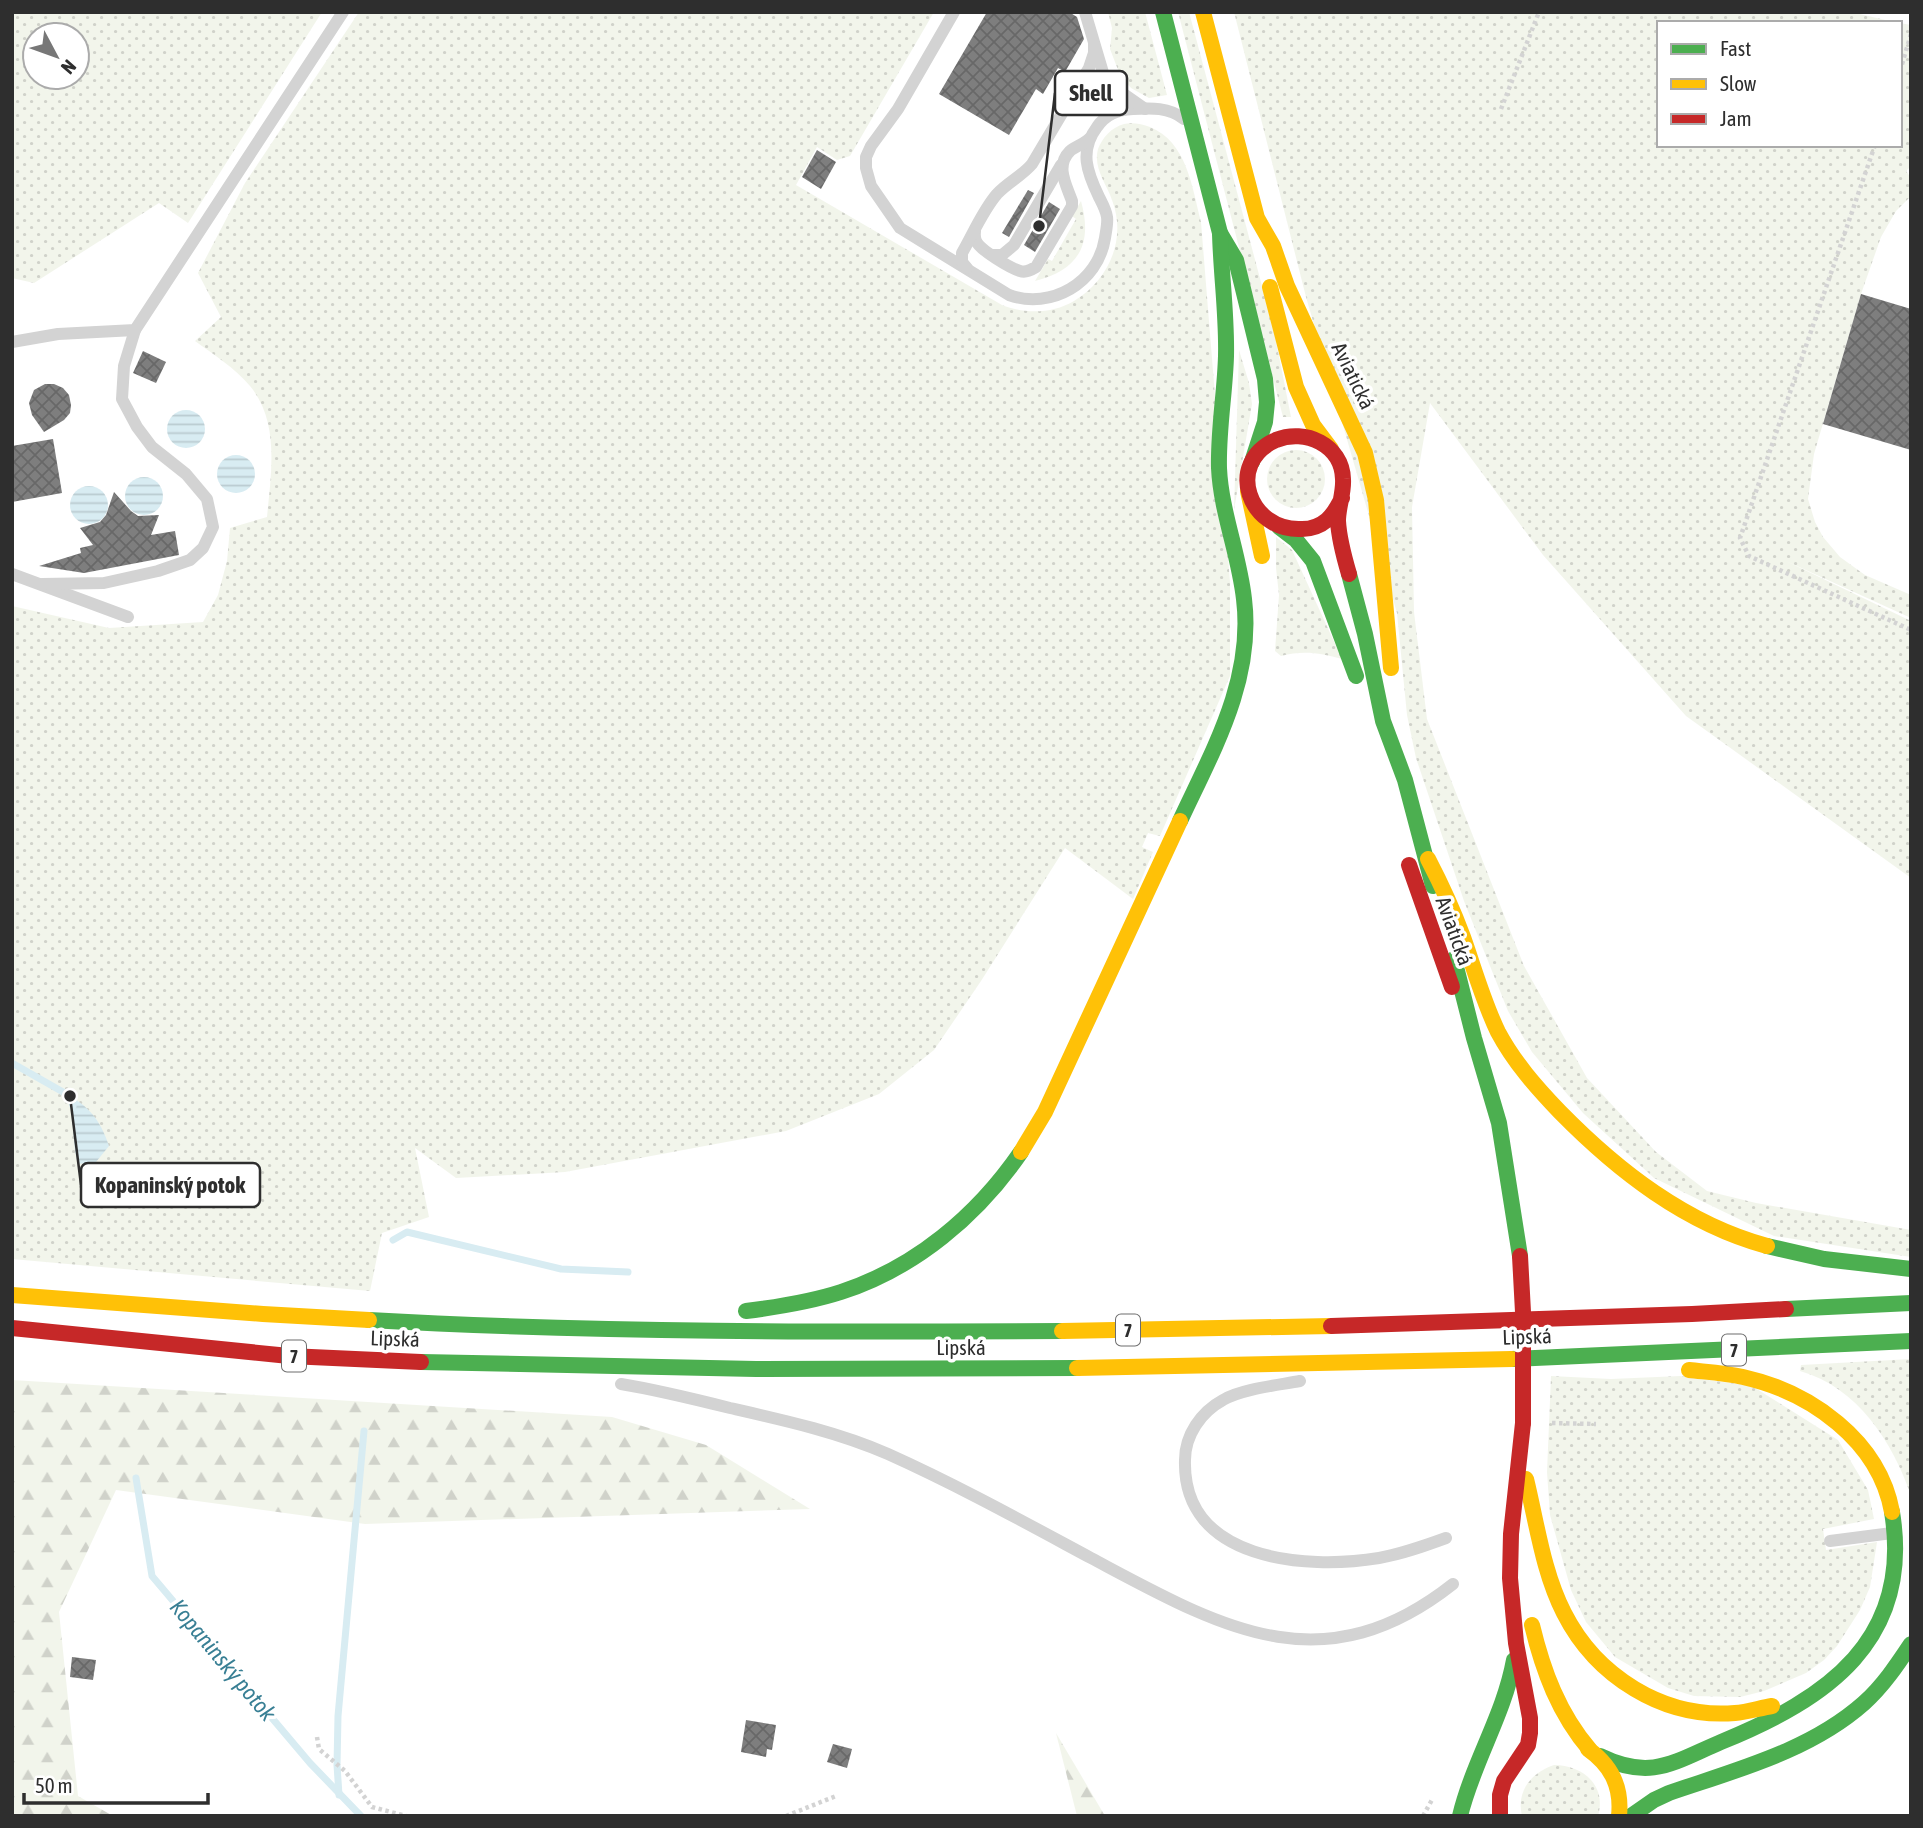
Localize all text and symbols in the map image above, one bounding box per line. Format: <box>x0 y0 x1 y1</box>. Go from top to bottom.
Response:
north arrow <box>21 21 91 91</box>
legend <box>1657 21 1902 147</box>
text: Fast <box>1720 36 1751 60</box>
text: N <box>57 56 81 79</box>
callout: Shell <box>1055 71 1127 115</box>
text: Slow <box>1720 71 1757 95</box>
text: Shell <box>1069 80 1114 106</box>
text: Jam <box>1720 106 1752 130</box>
street label: Aviatická <box>1328 338 1380 413</box>
street label: Aviatická <box>1431 893 1478 968</box>
callout: Kopaninský potok <box>81 1163 260 1207</box>
text: Kopaninský potok <box>95 1172 246 1198</box>
road number: 7 <box>1116 1314 1140 1346</box>
street label: Lipská <box>1502 1323 1552 1349</box>
street label: Lipská <box>370 1325 420 1351</box>
road number: 7 <box>1722 1334 1746 1366</box>
street label: Lipská <box>936 1335 986 1359</box>
road number: 7 <box>282 1340 306 1372</box>
water label: Kopaninský potok <box>165 1594 282 1727</box>
scale bar <box>24 1762 208 1806</box>
text: 50 m <box>35 1773 73 1797</box>

